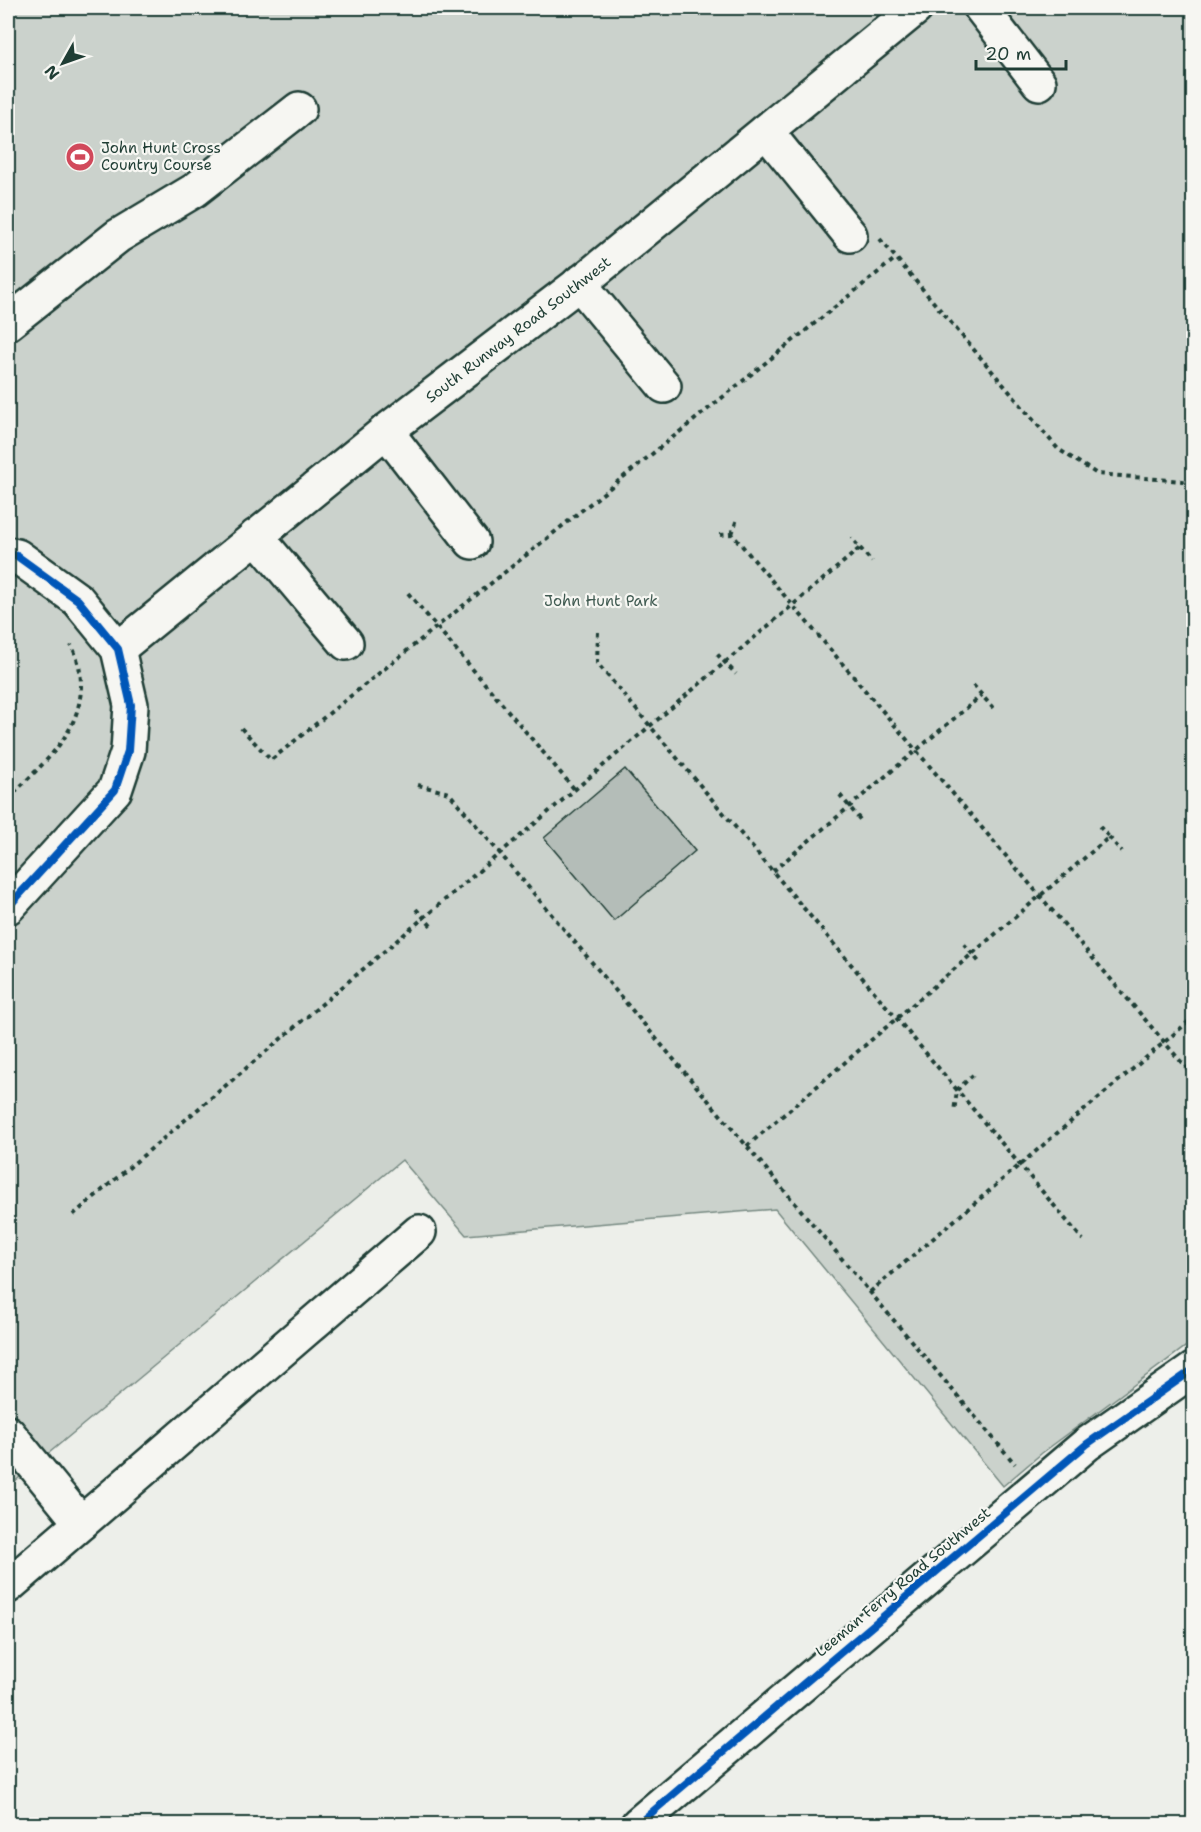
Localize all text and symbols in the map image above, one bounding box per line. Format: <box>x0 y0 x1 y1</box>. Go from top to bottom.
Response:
north arrow <box>33 33 93 93</box>
scale bar <box>976 33 1066 71</box>
text: 20 m <box>985 42 1031 66</box>
text: N <box>40 61 64 84</box>
place label: John Hunt Cross Country Course <box>101 138 221 175</box>
sports icon: John Hunt Cross Country Course <box>64 141 96 173</box>
street label: South Runway Road Southwest <box>421 252 615 407</box>
park label: John Hunt Park <box>544 591 658 611</box>
street label: Leeman Ferry Road Southwest <box>811 1503 995 1661</box>

